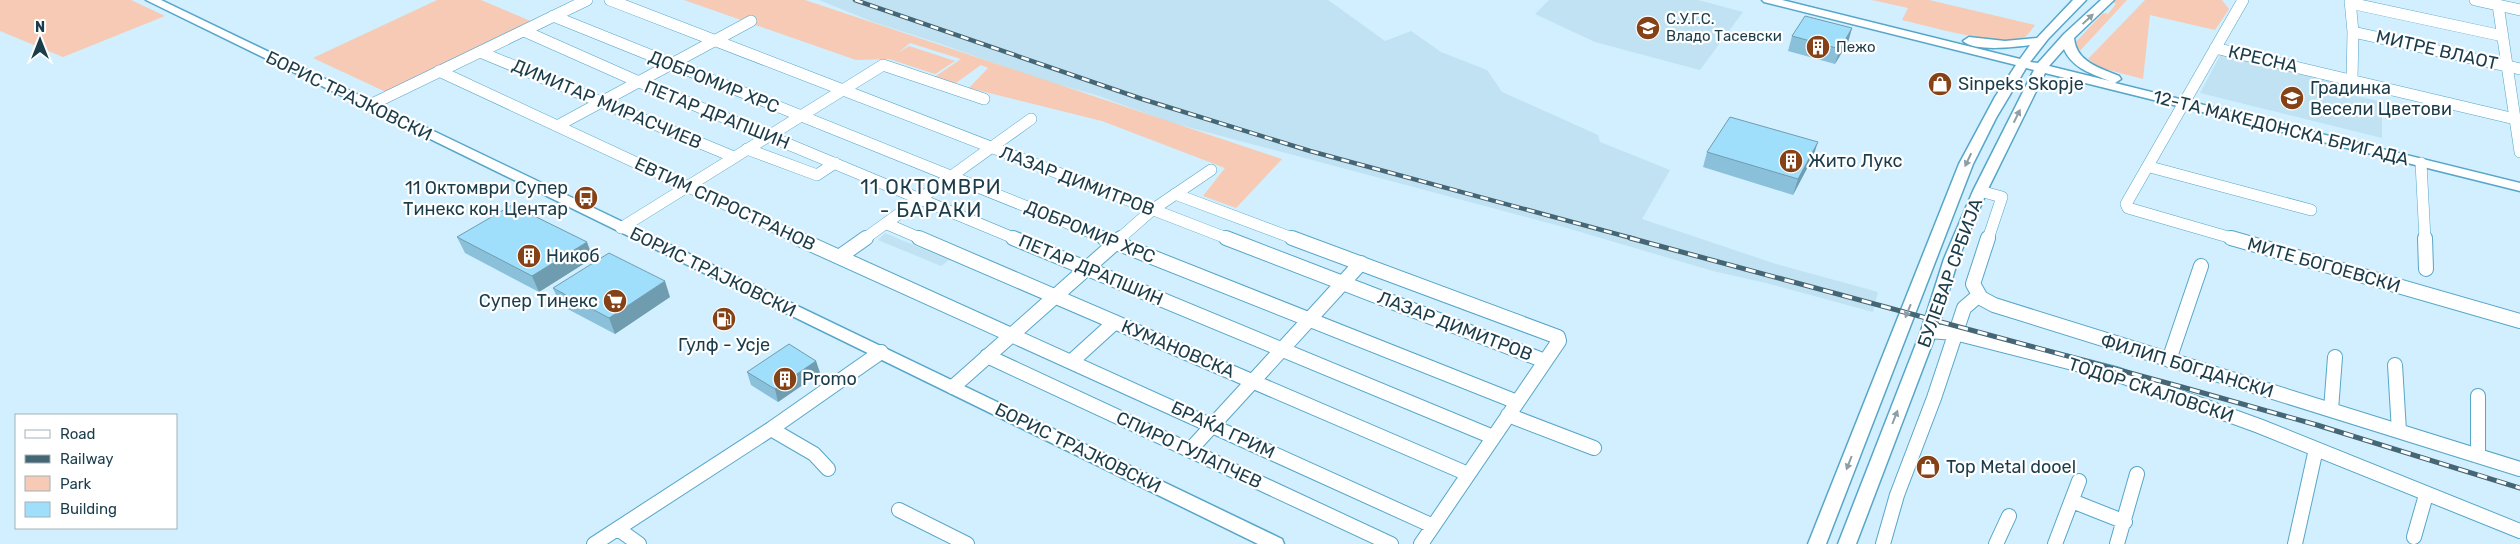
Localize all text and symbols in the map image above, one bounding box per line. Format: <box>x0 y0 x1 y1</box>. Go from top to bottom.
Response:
place label: С.У.Г.С. Владо Тасевски <box>1666 10 1782 45</box>
one-way arrow <box>2081 13 2093 25</box>
north arrow <box>15 15 65 65</box>
school or university icon: С.У.Г.С. Владо Тасевски <box>1635 15 1661 41</box>
text: N <box>35 19 45 36</box>
street label: МИТРЕ ВЛАОТ <box>2374 25 2500 75</box>
building icon: Пежо <box>1805 34 1831 60</box>
place label: Пежо <box>1836 38 1876 56</box>
street label: КРЕСНА <box>2226 40 2300 78</box>
street label: БОРИС ТРАЈКОВСКИ <box>262 46 436 146</box>
street label: ДОБРОМИР ХРС <box>646 46 782 118</box>
street label: ДИМИТАР МИРАСЧИЕВ <box>509 54 705 154</box>
shop icon: Sinpeks Skopje <box>1927 71 1953 97</box>
place label: Sinpeks Skopje <box>1958 73 2084 95</box>
street label: ПЕТАР ДРАПШИН <box>641 76 793 154</box>
place label: Градинка Весели Цветови <box>2310 77 2452 120</box>
school or university icon: Градинка Весели Цветови <box>2279 85 2305 111</box>
street label: 12-ТА МАКЕДОНСКА БРИГАДА <box>2151 86 2411 170</box>
one-way arrow <box>2013 109 2021 123</box>
street label: ЛАЗАР ДИМИТРОВ <box>997 141 1157 221</box>
building icon: Жито Лукс <box>1778 148 1804 174</box>
place label: Жито Лукс <box>1808 150 1903 172</box>
street label: ЕВТИМ СПРОСТРАНОВ <box>631 152 819 256</box>
one-way arrow <box>1964 153 1972 167</box>
district label: 11 ОКТОМВРИ - БАРАКИ <box>860 175 1002 222</box>
place label: 11 Октомври Супер Тинекс кон Центар <box>403 177 568 220</box>
bus stop icon: 11 Октомври Супер Тинекс кон Центар <box>573 185 599 211</box>
street label: БУЛЕВАР СРБИЈА <box>1913 195 1987 351</box>
street label: ДОБРОМИР ХРС <box>1022 196 1158 268</box>
street label: БОРИС ТРАЈКОВСКИ <box>626 222 800 322</box>
street label: ПЕТАР ДРАПШИН <box>1015 230 1167 310</box>
street label: МИТЕ БОГОЕВСКИ <box>2245 233 2403 297</box>
building icon: Никоб <box>516 243 542 269</box>
place label: Никоб <box>546 245 600 267</box>
street label: ЛАЗАР ДИМИТРОВ <box>1375 286 1535 366</box>
supermarket icon: Супер Тинекс <box>602 288 628 314</box>
place label: Супер Тинекс <box>479 290 598 312</box>
one-way arrow <box>1904 304 1912 319</box>
fuel station icon: Гулф - Усје <box>711 306 737 332</box>
street label: КУМАНОВСКА <box>1118 315 1238 383</box>
street label: ФИЛИП БОГДАНСКИ <box>2098 329 2276 403</box>
place label: Гулф - Усје <box>678 334 770 356</box>
street label: ТОДОР СКАЛОВСКИ <box>2065 353 2237 427</box>
building icon: Promo <box>772 366 798 392</box>
place label: Promo <box>802 368 857 390</box>
street label: БРАЌА ГРИМ <box>1168 396 1278 464</box>
street label: БОРИС ТРАЈКОВСКИ <box>991 398 1165 498</box>
street label: СПИРО ГУЛАПЧЕВ <box>1113 407 1265 493</box>
one-way arrow <box>1892 409 1899 424</box>
legend <box>15 414 178 529</box>
text: Road <box>60 425 96 443</box>
text: Railway <box>60 450 114 468</box>
shop icon: Top Metal dooel <box>1915 454 1941 480</box>
one-way arrow <box>1844 455 1852 470</box>
place label: Top Metal dooel <box>1946 456 2076 478</box>
text: Park <box>60 475 91 493</box>
text: Building <box>60 500 117 518</box>

